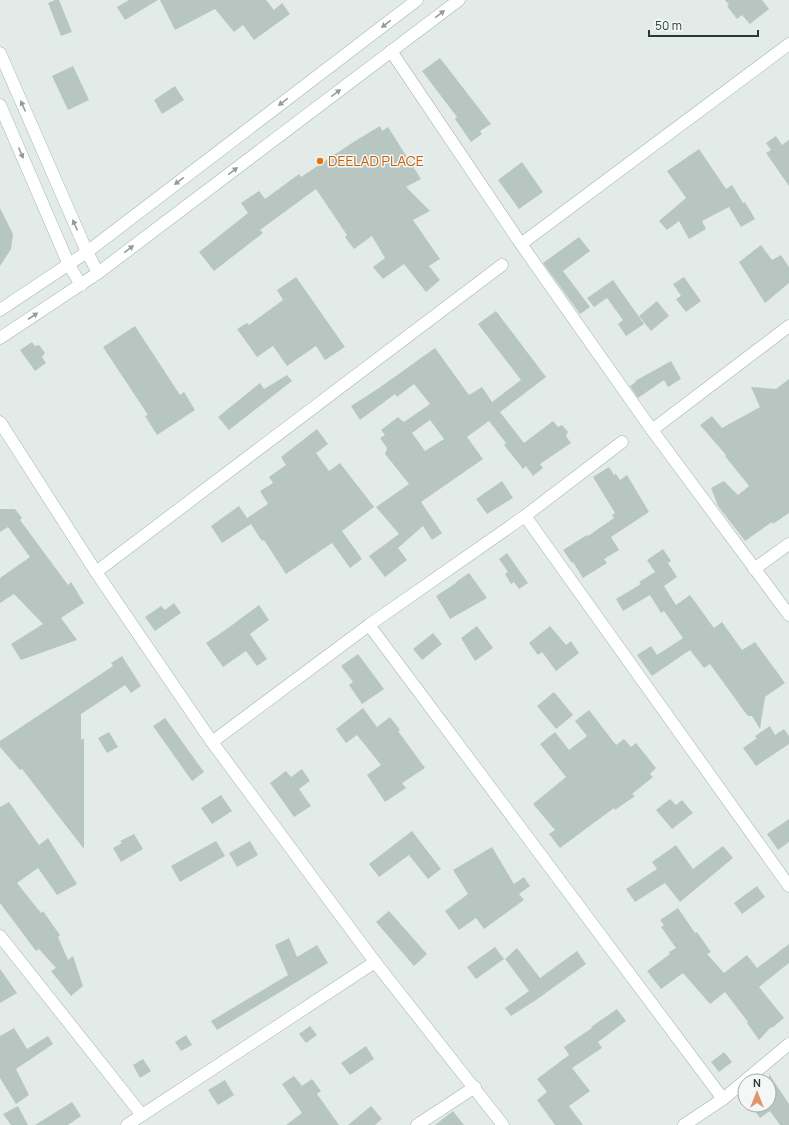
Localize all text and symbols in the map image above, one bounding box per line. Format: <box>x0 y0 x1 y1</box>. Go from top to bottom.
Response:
one-way arrow <box>435 10 446 18</box>
scale bar <box>649 12 758 38</box>
text: 50 m <box>655 17 682 34</box>
one-way arrow <box>381 19 392 28</box>
one-way arrow <box>331 88 342 97</box>
one-way arrow <box>277 98 288 107</box>
one-way arrow <box>20 100 26 111</box>
one-way arrow <box>18 148 24 159</box>
place label: DEELAD PLACE <box>328 151 424 170</box>
marker: DEELAD PLACE <box>315 156 325 166</box>
one-way arrow <box>227 167 238 175</box>
one-way arrow <box>174 177 185 186</box>
one-way arrow <box>72 219 78 230</box>
one-way arrow <box>123 245 134 253</box>
one-way arrow <box>27 312 38 320</box>
north arrow <box>737 1073 777 1113</box>
text: N <box>753 1075 761 1090</box>

